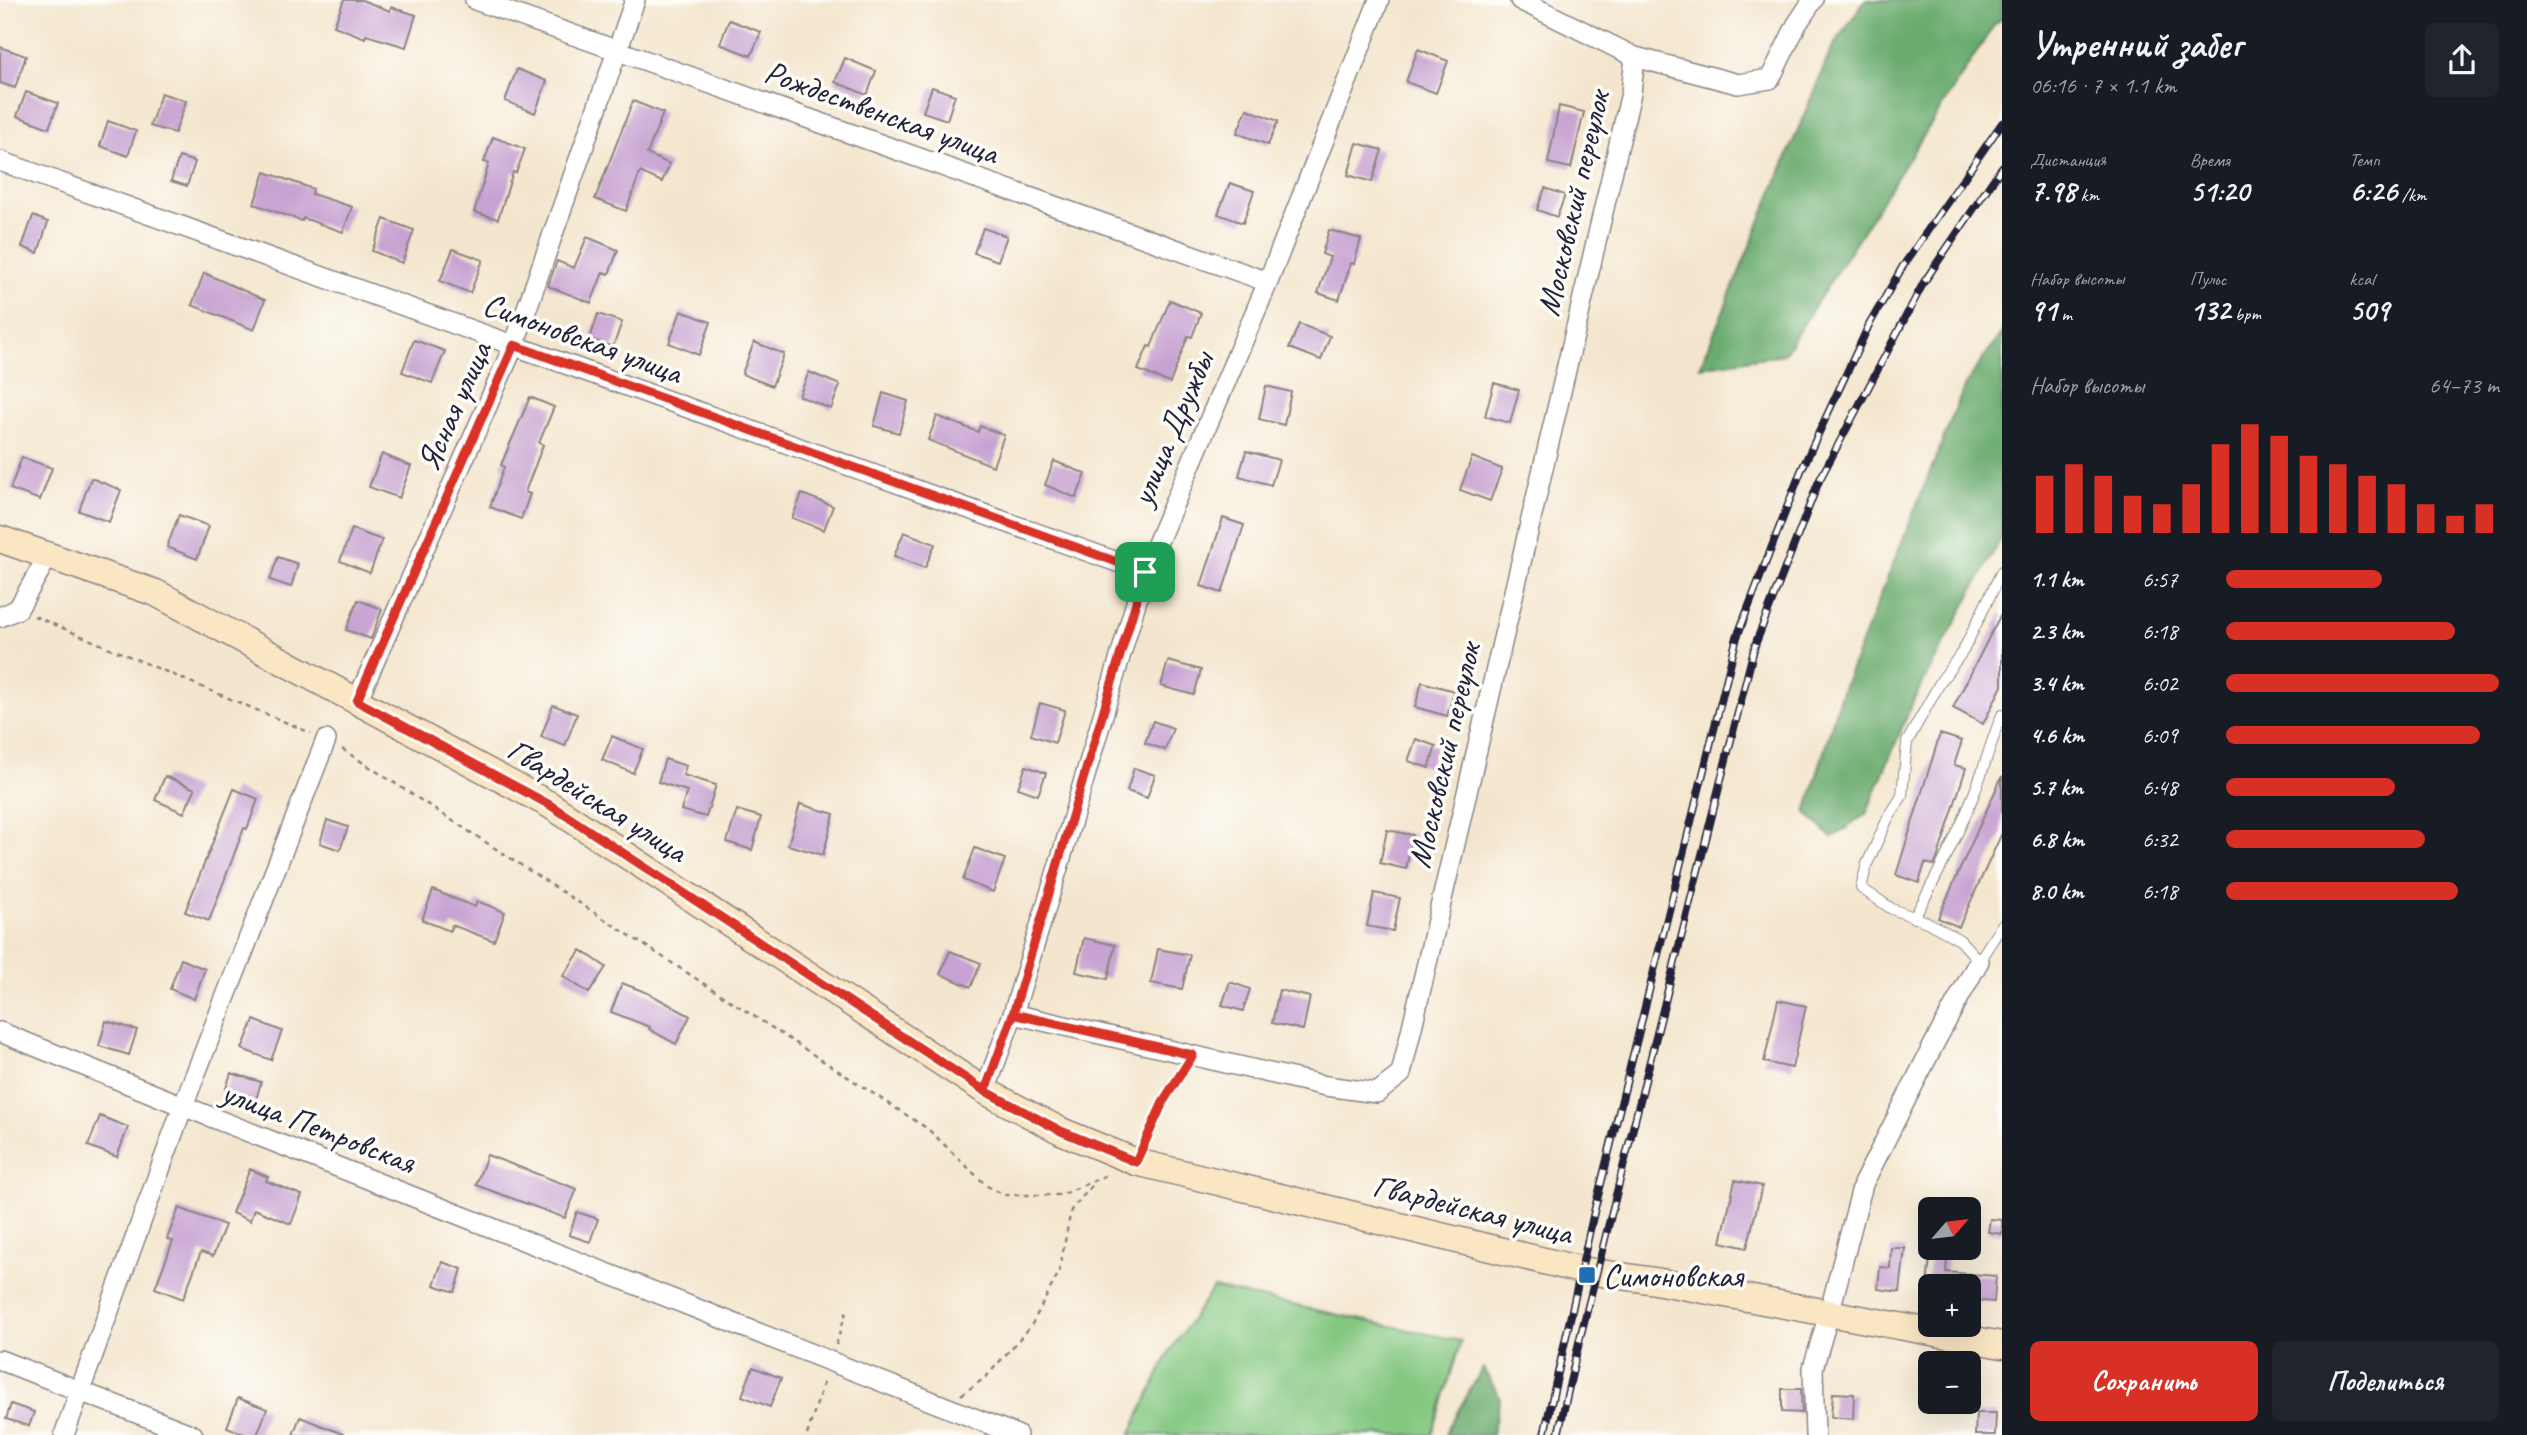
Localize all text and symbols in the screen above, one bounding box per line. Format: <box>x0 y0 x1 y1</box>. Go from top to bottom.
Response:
text: Утренний забег <box>2030 21 2242 68</box>
button: share <box>2425 23 2499 97</box>
street label: Рождественская улица <box>759 50 1006 174</box>
text: 06:16 · 7 × 1.1 km <box>2030 71 2176 100</box>
street label: Московский переулок <box>1527 84 1620 320</box>
text: Дистанция <box>2030 148 2106 172</box>
text: Время <box>2190 148 2230 172</box>
text: Темп <box>2349 148 2380 172</box>
text: 7.98 <box>2030 172 2076 210</box>
text: 51:20 <box>2190 172 2249 210</box>
text: 6:26 <box>2349 172 2397 210</box>
text: km <box>2076 183 2099 207</box>
text: /km <box>2397 183 2426 207</box>
text: Набор высоты <box>2030 267 2124 291</box>
text: Пульс <box>2190 267 2226 291</box>
text: kcal <box>2349 267 2374 291</box>
street label: Симоновская улица <box>478 283 689 394</box>
text: 91 <box>2030 291 2057 329</box>
text: 132 <box>2190 291 2230 329</box>
text: 509 <box>2349 291 2389 329</box>
text: m <box>2057 302 2072 326</box>
text: bpm <box>2230 302 2261 326</box>
street label: Ясная улица <box>407 334 502 477</box>
street label: улица Дружбы <box>1120 343 1224 513</box>
text: Набор высоты <box>2030 371 2144 400</box>
text: 64–73 m <box>2429 371 2499 400</box>
pin <box>1115 542 1175 602</box>
icon: arrive <box>1126 553 1164 591</box>
text: 1.1 km <box>2030 565 2084 594</box>
text: 6:57 <box>2142 565 2178 594</box>
text: 2.3 km <box>2030 617 2084 646</box>
text: 6:18 <box>2142 617 2178 646</box>
street label: Московский переулок <box>1398 636 1491 872</box>
text: 3.4 km <box>2030 669 2084 698</box>
text: 6:02 <box>2142 669 2178 698</box>
text: 4.6 km <box>2030 721 2084 750</box>
text: 6:09 <box>2142 721 2178 750</box>
street label: Гвардейская улица <box>500 728 696 873</box>
text: 5.7 km <box>2030 773 2083 802</box>
text: 6:48 <box>2142 773 2178 802</box>
text: 6.8 km <box>2030 825 2084 854</box>
text: 6:32 <box>2142 825 2178 854</box>
text: 8.0 km <box>2030 877 2084 906</box>
text: 6:18 <box>2142 877 2178 906</box>
street label: улица Петровская <box>214 1070 422 1183</box>
street label: Гвардейская улица <box>1369 1164 1578 1254</box>
north arrow <box>1918 1197 1981 1260</box>
map controls <box>1918 1197 1981 1414</box>
place label: Симоновская <box>1603 1255 1745 1297</box>
marker: Симоновская <box>1577 1265 1597 1285</box>
button: + <box>1918 1274 1981 1337</box>
button: Сохранить <box>2030 1341 2258 1421</box>
button: Поделиться <box>2272 1341 2499 1421</box>
button: − <box>1918 1351 1981 1414</box>

